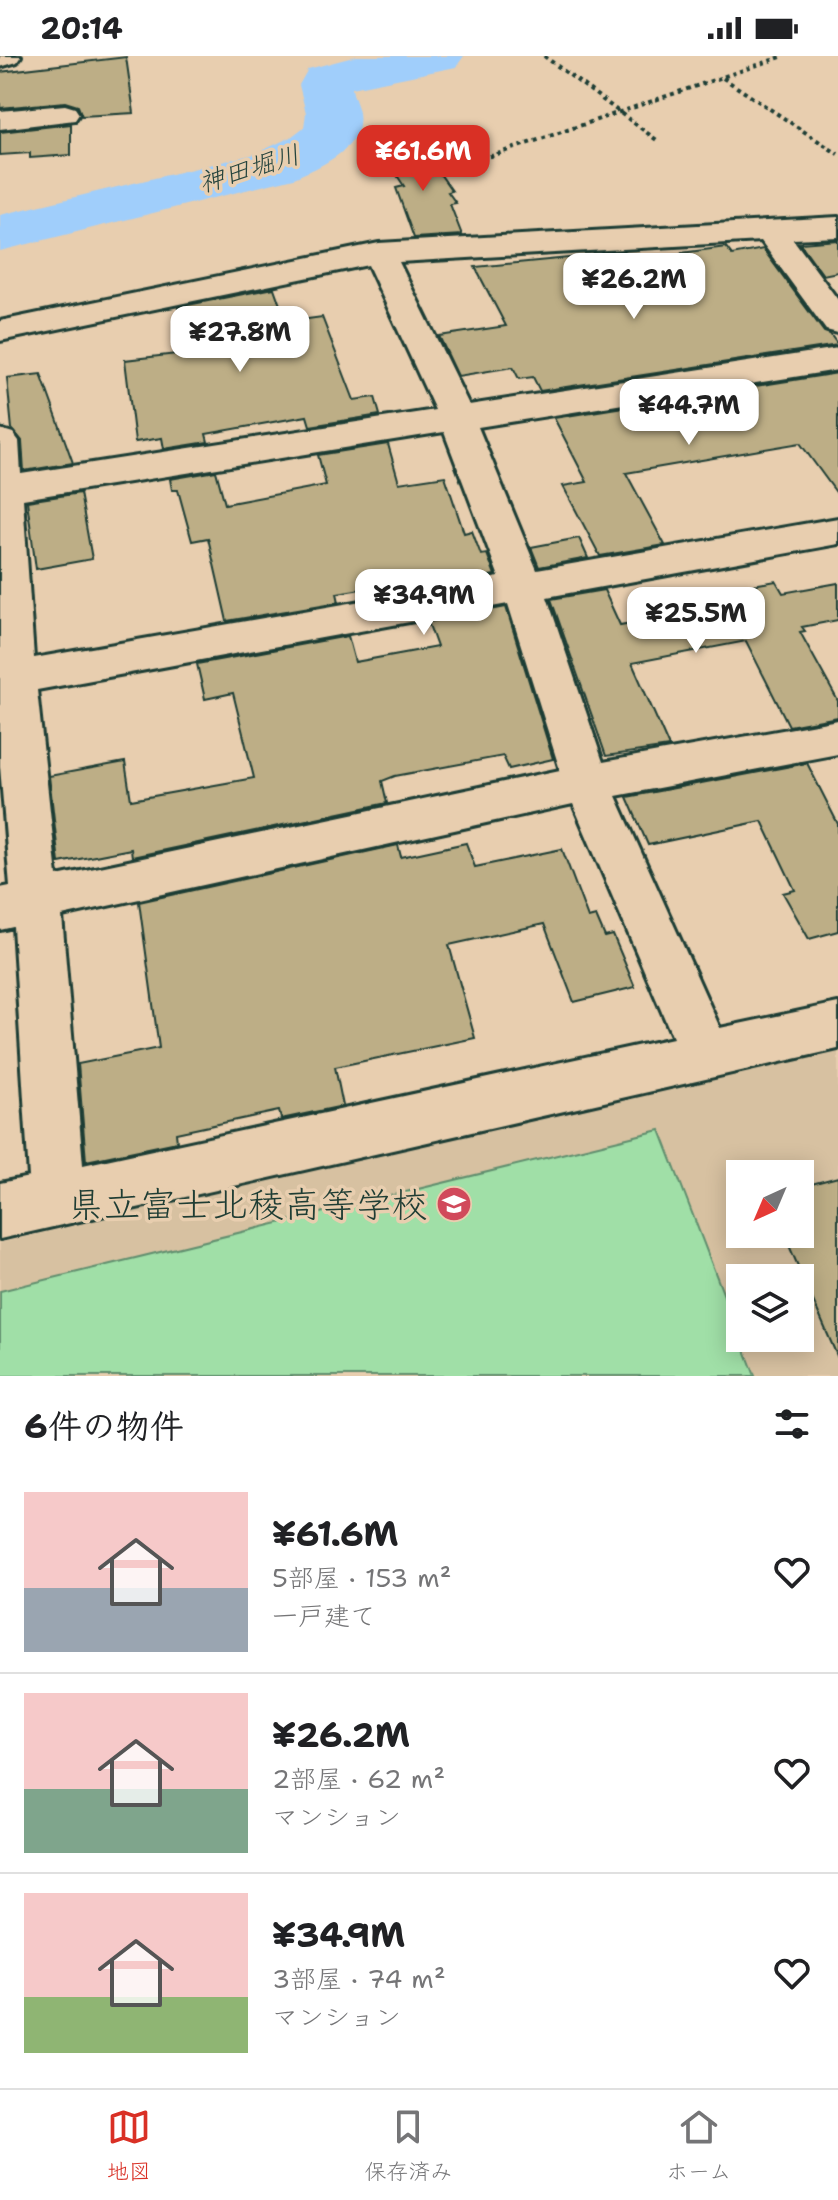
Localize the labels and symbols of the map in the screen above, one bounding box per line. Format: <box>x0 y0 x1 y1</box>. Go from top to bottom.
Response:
pin: ¥61.6M <box>358 125 488 193</box>
water label: 神田堀川 <box>194 136 304 200</box>
pin: ¥26.2M <box>569 253 699 321</box>
pin: ¥27.8M <box>175 306 305 374</box>
pin: ¥44.7M <box>624 379 754 447</box>
pin: ¥34.9M <box>359 569 489 637</box>
pin: ¥25.5M <box>631 587 761 655</box>
north arrow <box>726 1160 814 1248</box>
place label: 県立富士北稜高等学校 <box>68 1180 428 1229</box>
school or university icon: 県立富士北稜高等学校 <box>435 1185 473 1223</box>

